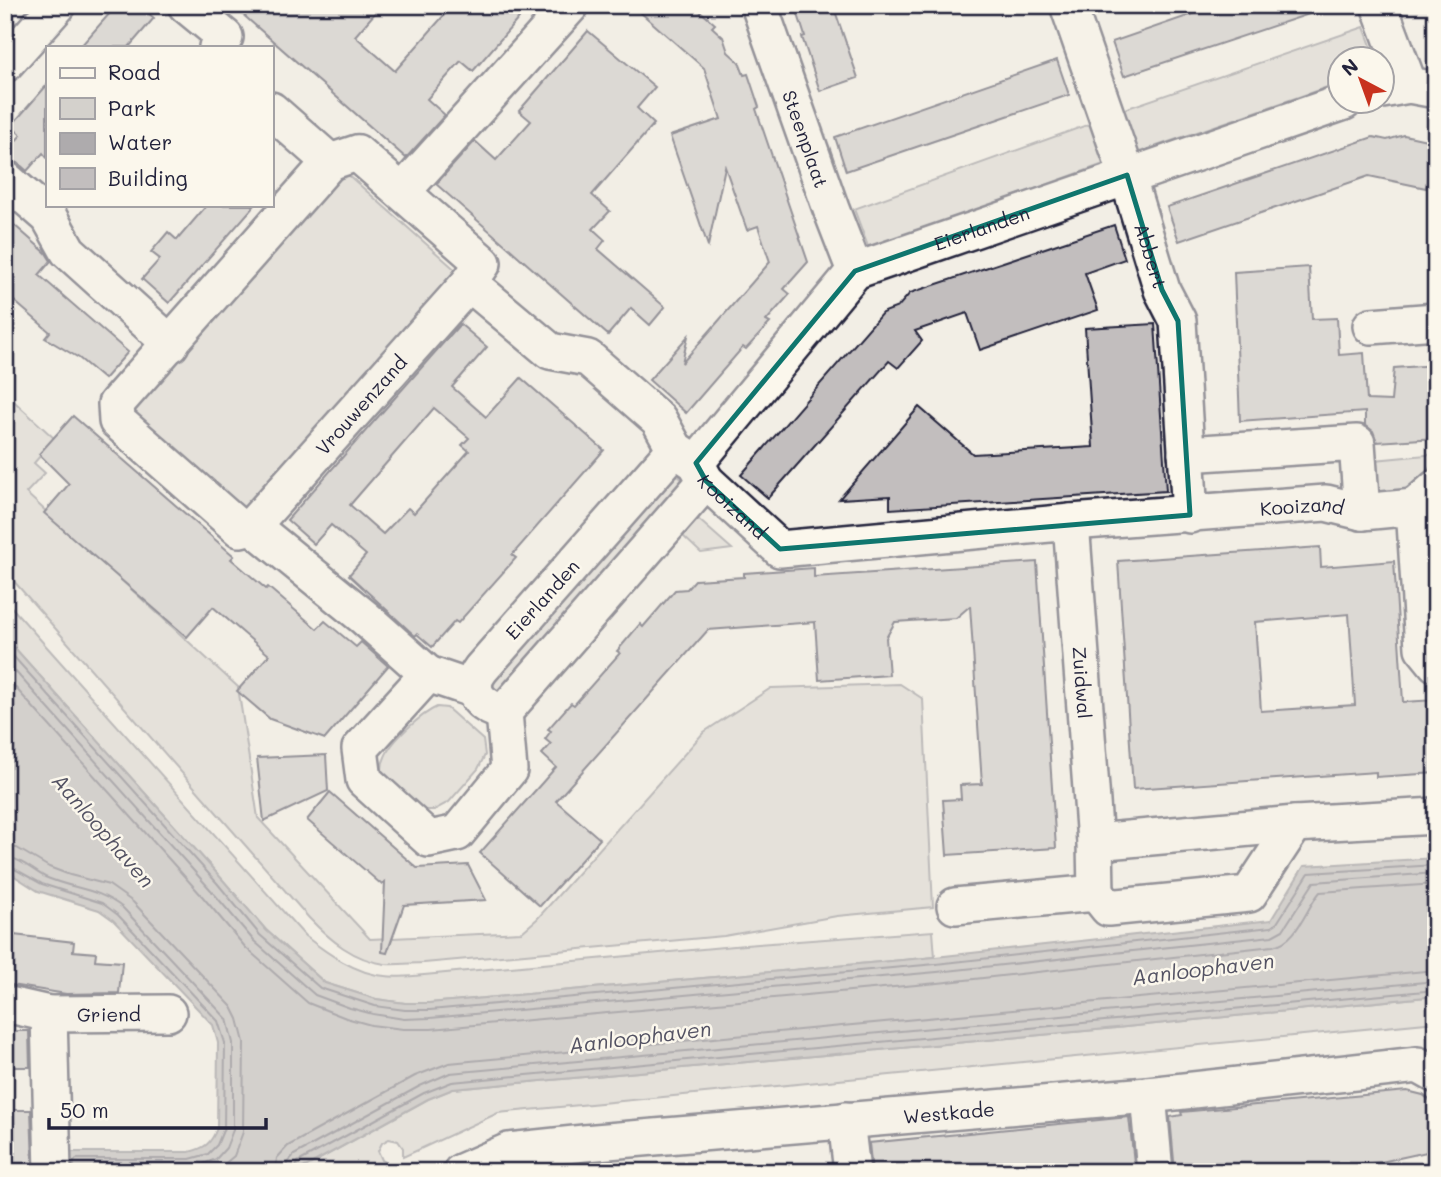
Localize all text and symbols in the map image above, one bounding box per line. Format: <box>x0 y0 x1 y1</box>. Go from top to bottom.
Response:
legend <box>46 46 273 206</box>
north arrow <box>1326 46 1396 116</box>
text: N <box>1336 53 1363 81</box>
text: Road <box>108 58 160 85</box>
street label: Steenplaat <box>778 87 835 191</box>
text: Park <box>108 94 156 121</box>
text: Water <box>108 128 172 155</box>
text: Building <box>108 164 188 191</box>
street label: Eierlanden <box>930 199 1032 255</box>
street label: Abbert <box>1130 220 1173 291</box>
street label: Vrouwenzand <box>309 349 412 460</box>
street label: Kooizand <box>692 470 773 544</box>
street label: Kooizand <box>1259 490 1347 520</box>
street label: Eierlanden <box>499 554 585 644</box>
street label: Zuidwal <box>1068 645 1098 720</box>
water label: Aanloophaven <box>47 767 161 893</box>
water label: Aanloophaven <box>1130 946 1276 990</box>
street label: Griend <box>77 1001 141 1026</box>
water label: Aanloophaven <box>567 1014 713 1058</box>
scale bar <box>49 1086 266 1130</box>
text: 50 m <box>60 1096 109 1123</box>
street label: Westkade <box>902 1096 996 1128</box>

